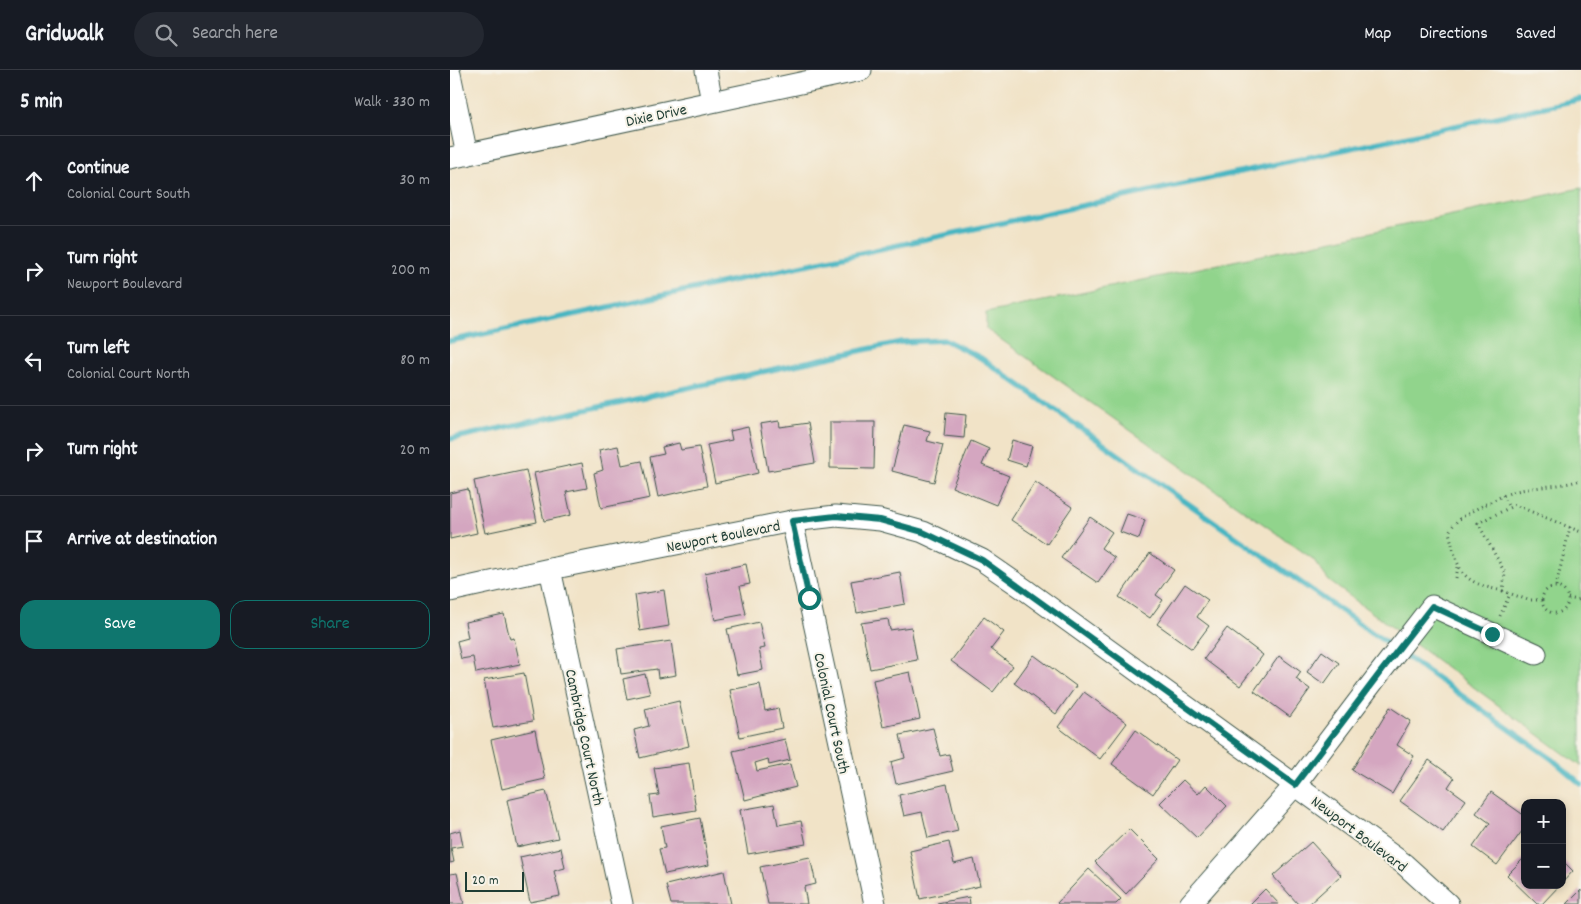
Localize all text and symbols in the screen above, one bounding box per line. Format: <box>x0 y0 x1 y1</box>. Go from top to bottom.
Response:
search box <box>134 12 484 57</box>
text: Gridwalk <box>25 18 104 52</box>
icon: search <box>152 21 180 49</box>
text: Search here <box>192 21 278 48</box>
text: Map <box>1364 22 1391 47</box>
text: Directions <box>1419 22 1488 47</box>
text: Saved <box>1516 22 1556 47</box>
text: 5 min <box>20 88 63 118</box>
text: Walk · 330 m <box>354 91 430 114</box>
street label: Dixie Drive <box>624 99 689 134</box>
text: Continue <box>67 156 129 183</box>
icon: ahead <box>20 167 48 195</box>
text: 30 m <box>400 169 430 192</box>
text: Colonial Court South <box>67 183 190 206</box>
text: Turn right <box>67 246 138 273</box>
icon: right <box>20 257 48 285</box>
text: 200 m <box>391 259 430 282</box>
text: Newport Boulevard <box>67 273 182 296</box>
text: Turn left <box>67 336 130 363</box>
icon: left <box>20 347 48 375</box>
text: 80 m <box>400 349 430 372</box>
text: Colonial Court North <box>67 363 190 386</box>
icon: right <box>20 437 48 465</box>
text: Turn right <box>67 437 138 464</box>
text: 20 m <box>400 439 430 462</box>
street label: Newport Boulevard <box>665 515 782 560</box>
icon: arrive <box>20 527 48 555</box>
text: Arrive at destination <box>67 527 217 554</box>
route start <box>798 587 821 610</box>
button: Save <box>20 600 220 649</box>
button: Share <box>230 600 430 649</box>
route end <box>1481 623 1504 646</box>
street label: Colonial Court South <box>807 651 855 776</box>
street label: Cambridge Court North <box>558 667 609 808</box>
street label: Newport Boulevard <box>1306 791 1411 879</box>
map controls <box>1521 799 1566 889</box>
button: + <box>1521 799 1566 844</box>
button: − <box>1521 844 1566 889</box>
scale bar <box>465 869 524 892</box>
text: 20 m <box>472 871 499 891</box>

